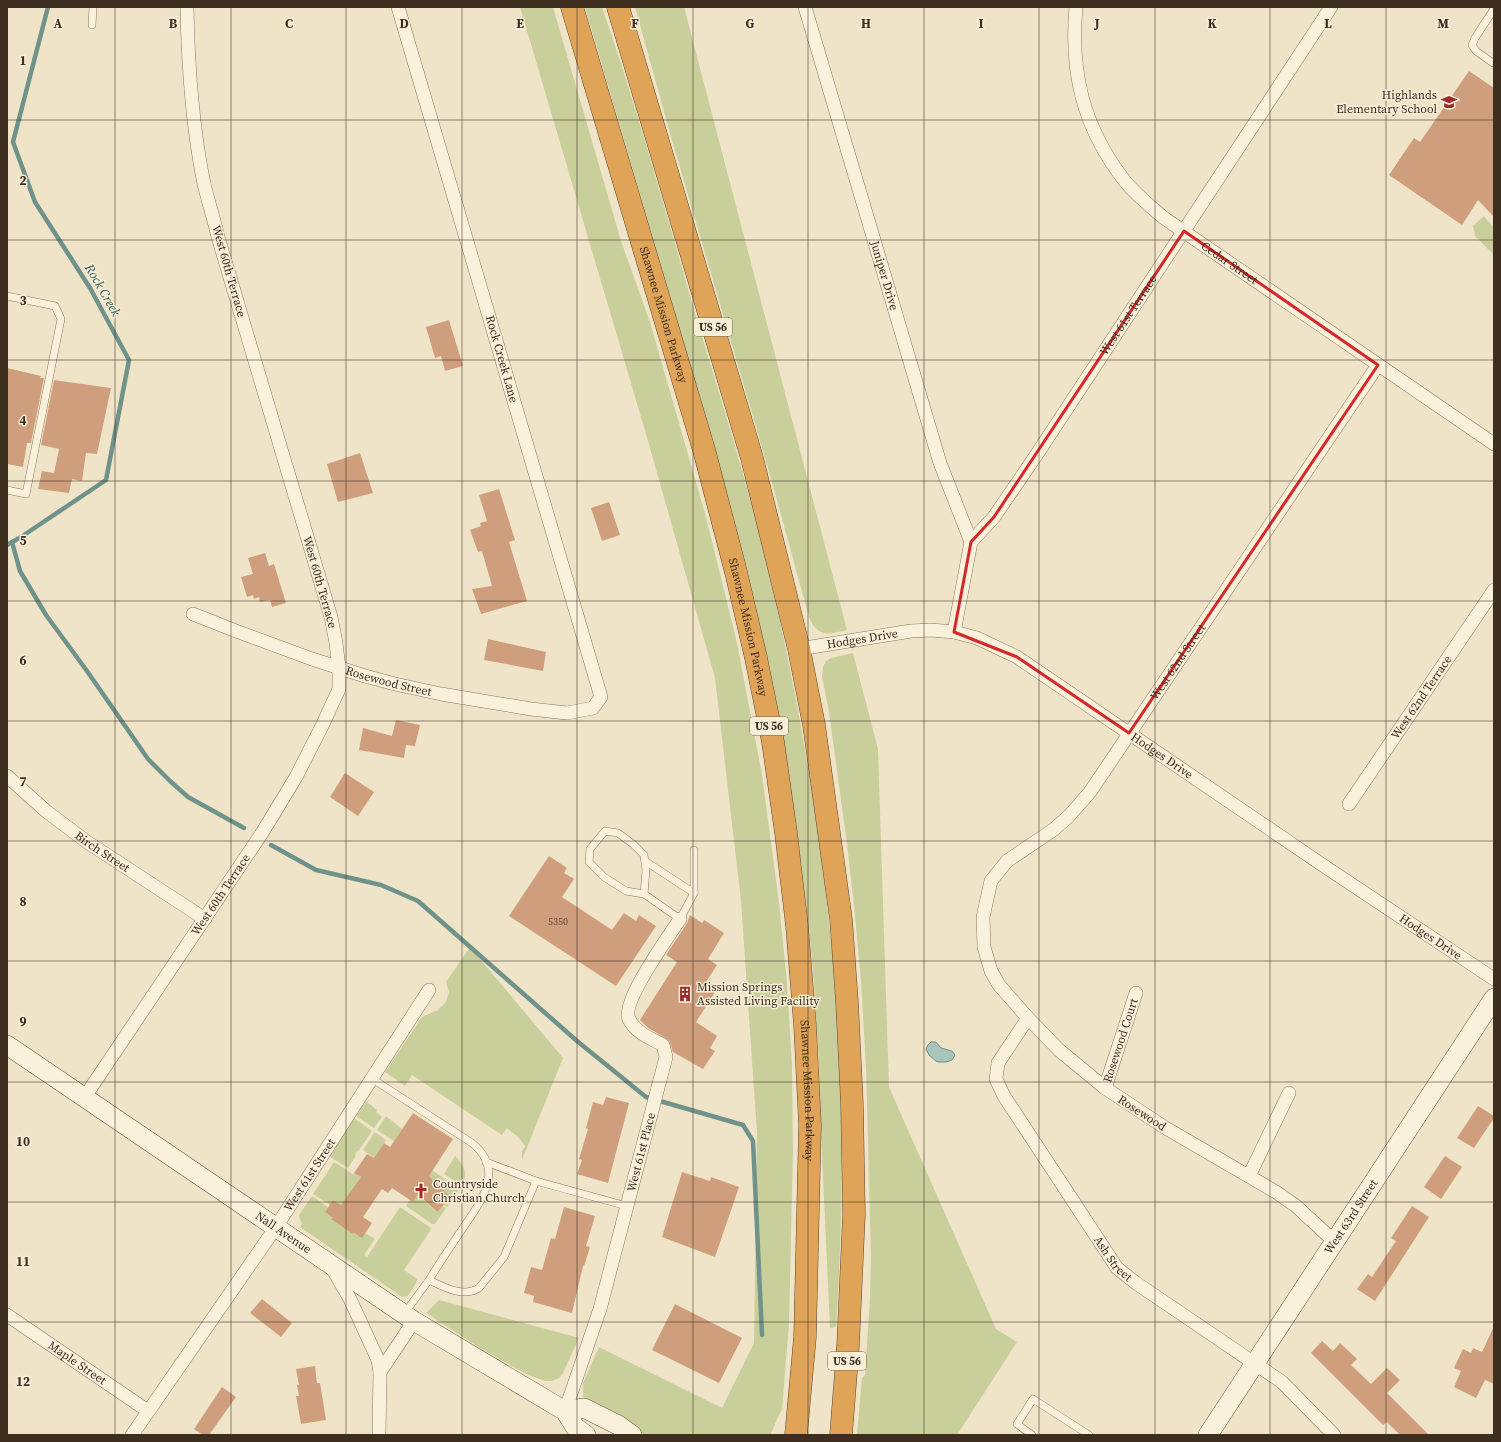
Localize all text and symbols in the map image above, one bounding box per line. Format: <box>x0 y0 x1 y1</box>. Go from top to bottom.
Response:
text: A <box>54 15 63 32</box>
text: B <box>169 15 178 32</box>
text: C <box>285 15 293 32</box>
text: D <box>399 15 409 32</box>
text: E <box>516 15 524 32</box>
text: F <box>631 15 639 32</box>
text: G <box>746 15 755 32</box>
text: H <box>861 15 871 32</box>
text: I <box>978 15 984 32</box>
text: J <box>1093 15 1100 32</box>
text: K <box>1207 15 1217 32</box>
text: L <box>1324 15 1332 32</box>
text: M <box>1437 15 1449 32</box>
text: 1 <box>19 52 27 69</box>
place label: Highlands Elementary School <box>1336 87 1437 117</box>
school or university icon: Highlands Elementary School <box>1440 93 1458 111</box>
text: 2 <box>19 172 27 189</box>
street label: West 60th Terrace <box>208 223 250 319</box>
street label: Juniper Drive <box>866 238 902 312</box>
street label: Cedar Street <box>1198 238 1261 288</box>
street label: Shawnee Mission Parkway <box>636 245 692 386</box>
water label: Rock Creek <box>81 260 125 320</box>
street label: West 61st Terrace <box>1096 272 1161 358</box>
text: 3 <box>19 292 27 309</box>
street label: Rock Creek Lane <box>482 314 522 404</box>
road number: US 56 <box>694 318 732 336</box>
text: 4 <box>19 412 27 429</box>
text: 5 <box>19 532 27 549</box>
street label: West 60th Terrace <box>299 534 341 630</box>
street label: Shawnee Mission Parkway <box>725 556 772 699</box>
street label: West 62nd Street <box>1146 621 1209 703</box>
street label: Hodges Drive <box>826 625 899 652</box>
text: 6 <box>19 652 27 669</box>
street label: West 62nd Terrace <box>1387 652 1455 742</box>
street label: Rosewood Street <box>343 662 433 700</box>
road number: US 56 <box>750 717 788 735</box>
street label: Hodges Drive <box>1128 729 1196 782</box>
text: 7 <box>19 773 27 790</box>
street label: Birch Street <box>72 828 133 876</box>
street label: West 60th Terrace <box>187 851 254 939</box>
text: 8 <box>19 893 27 910</box>
street label: Hodges Drive <box>1396 910 1465 963</box>
house number: 5350 <box>548 915 568 928</box>
place label: Mission Springs Assisted Living Facility <box>697 979 820 1009</box>
building icon: Mission Springs Assisted Living Facility <box>676 985 694 1003</box>
street label: Rosewood Court <box>1099 996 1142 1085</box>
text: 9 <box>19 1013 27 1030</box>
street label: Shawnee Mission Parkway <box>797 1019 818 1162</box>
street label: Rosewood <box>1115 1091 1169 1135</box>
street label: West 61st Place <box>623 1111 659 1194</box>
text: 10 <box>16 1133 30 1150</box>
street label: West 61st Street <box>280 1135 339 1214</box>
place label: Countryside Christian Church <box>433 1176 525 1206</box>
street label: West 63rd Street <box>1321 1176 1381 1257</box>
church icon: Countryside Christian Church <box>412 1182 430 1200</box>
street label: Nall Avenue <box>252 1208 314 1257</box>
street label: Ash Street <box>1090 1233 1136 1285</box>
text: 11 <box>16 1253 30 1270</box>
street label: Maple Street <box>45 1337 109 1388</box>
road number: US 56 <box>828 1352 866 1370</box>
text: 12 <box>16 1373 30 1390</box>

